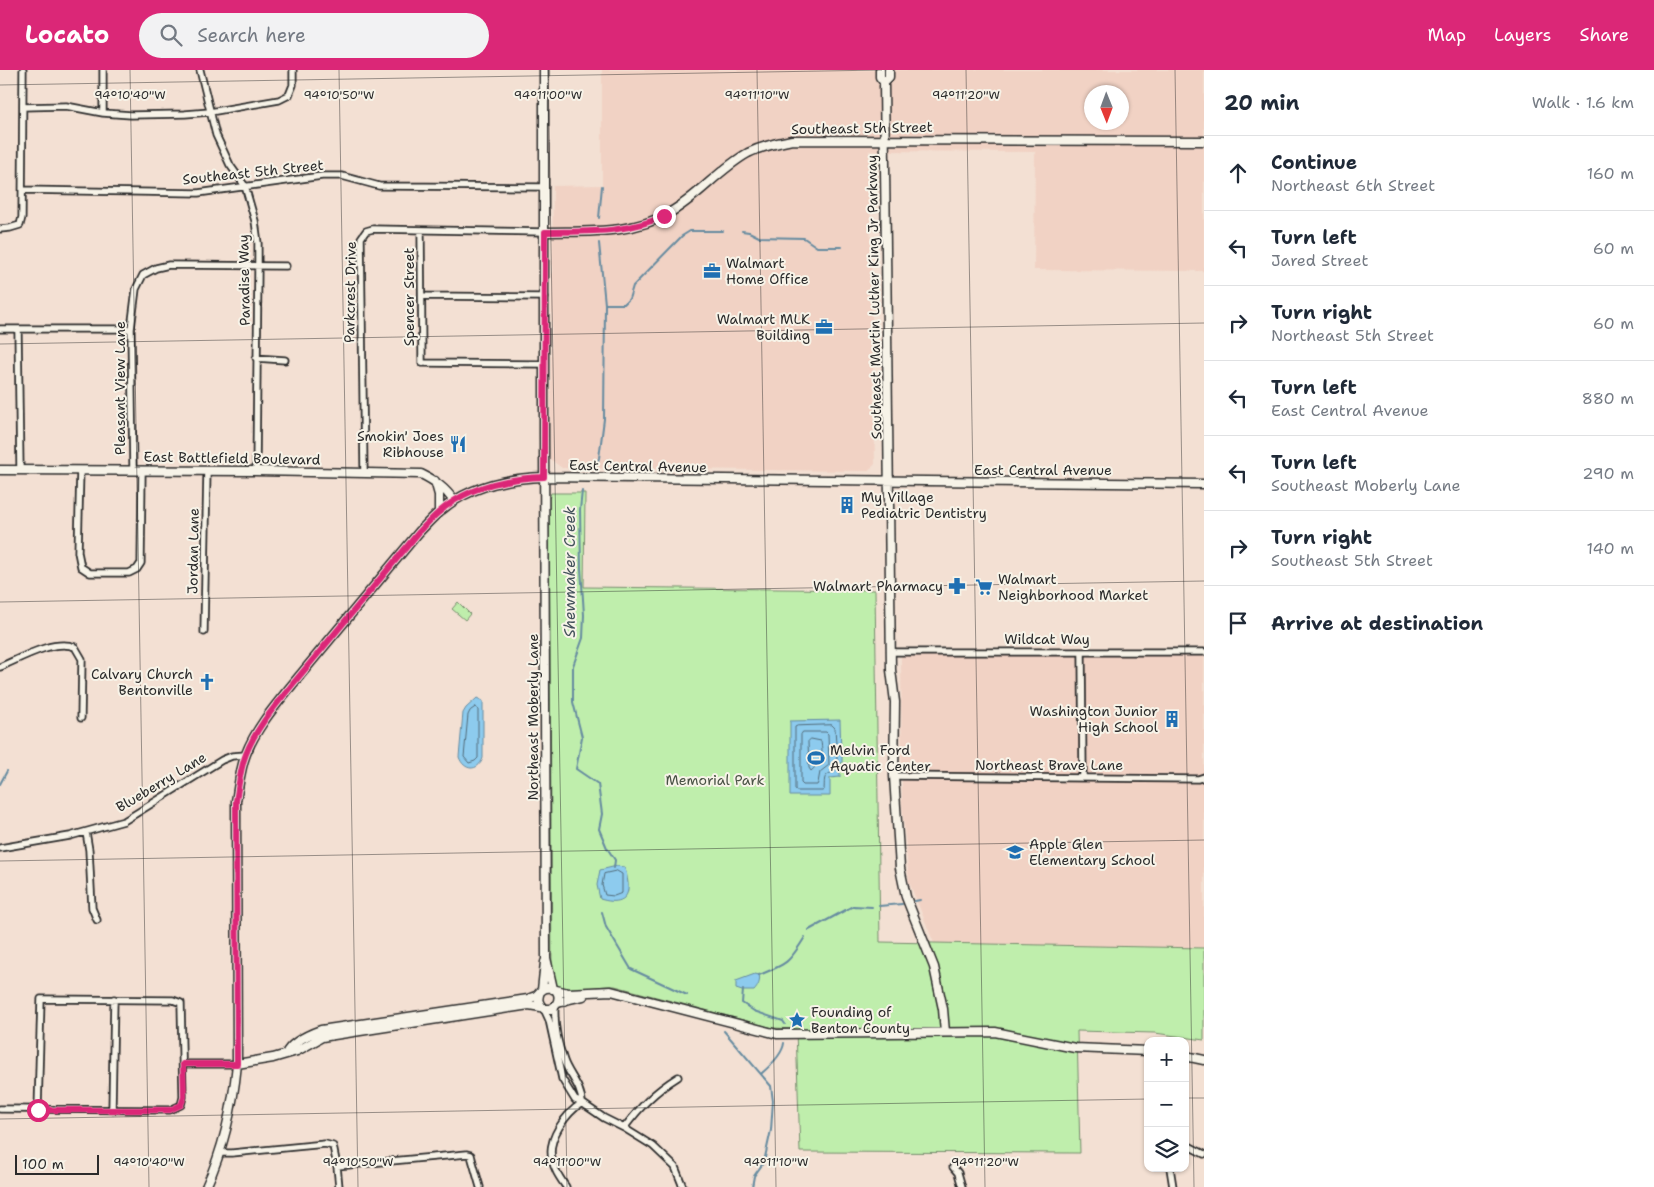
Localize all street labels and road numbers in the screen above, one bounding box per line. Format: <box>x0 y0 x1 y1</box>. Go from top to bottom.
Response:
street label: Southeast 5th Street <box>791 118 933 138</box>
street label: Southeast Martin Luther King Jr Parkway <box>863 155 885 439</box>
street label: Southeast 5th Street <box>182 156 324 188</box>
street label: Paradise Way <box>234 234 254 326</box>
street label: Parkcrest Drive <box>340 241 360 343</box>
street label: Spencer Street <box>400 248 418 346</box>
street label: Pleasant View Lane <box>111 321 129 455</box>
street label: East Battlefield Boulevard <box>143 447 321 469</box>
street label: East Central Avenue <box>569 456 707 476</box>
street label: East Central Avenue <box>974 461 1112 479</box>
street label: Jordan Lane <box>183 508 203 594</box>
street label: Wildcat Way <box>1004 630 1090 648</box>
street label: Northeast Moberly Lane <box>524 634 542 800</box>
street label: Blueberry Lane <box>113 748 209 816</box>
street label: Northeast Brave Lane <box>975 756 1123 774</box>

